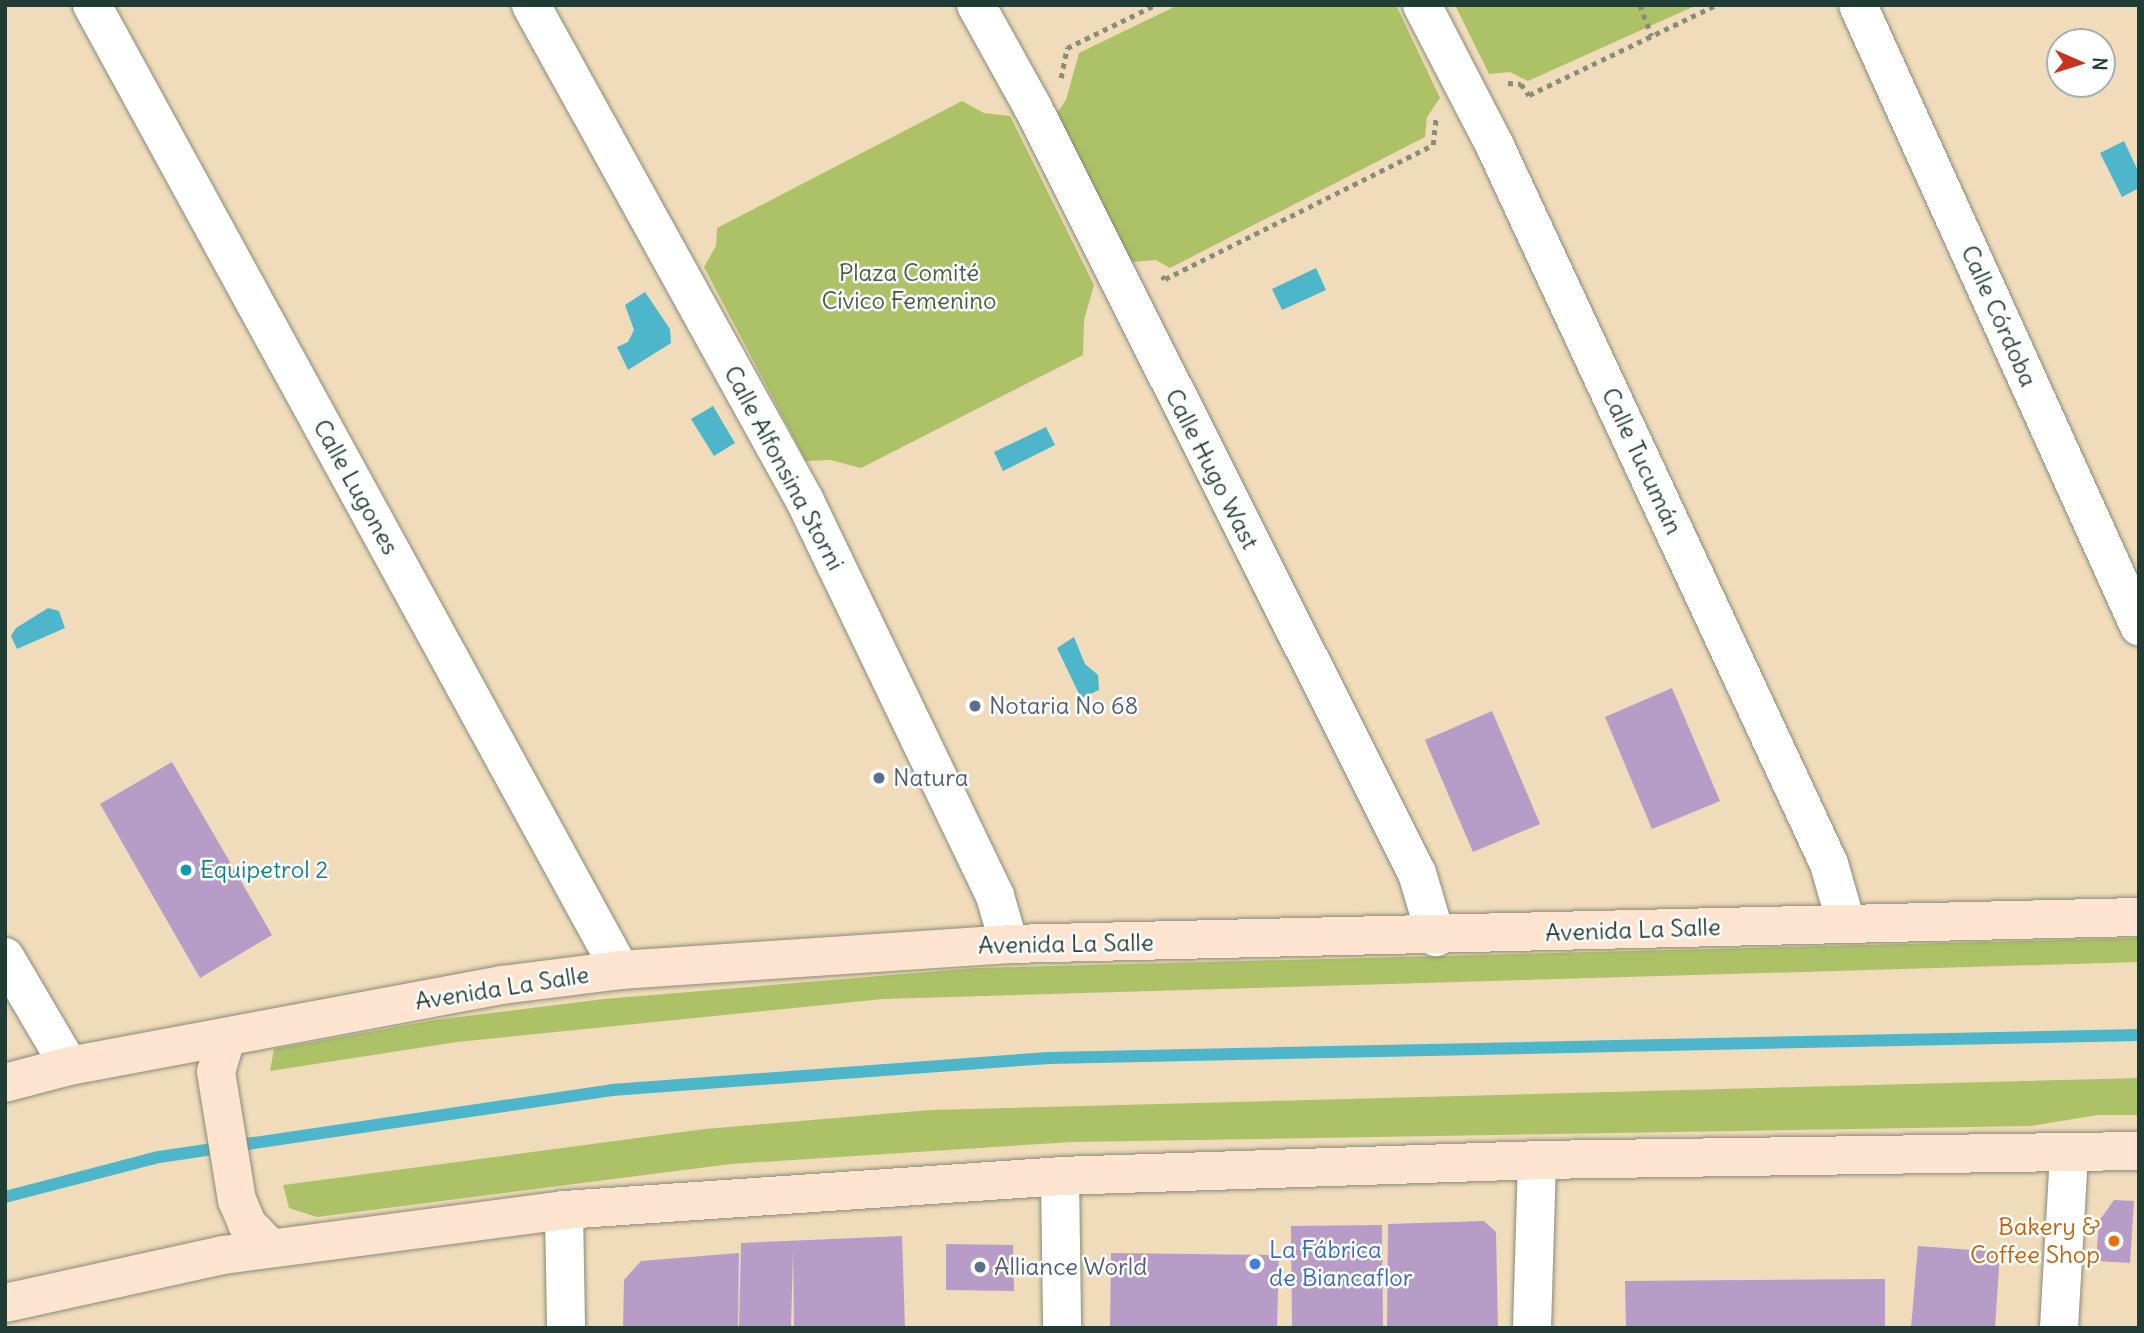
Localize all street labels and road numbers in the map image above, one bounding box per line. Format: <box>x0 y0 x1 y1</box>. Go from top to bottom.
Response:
street label: Calle Córdoba <box>1955 241 2043 391</box>
street label: Calle Alfonsina Storni <box>718 361 850 575</box>
street label: Calle Tucumán <box>1595 383 1689 539</box>
street label: Calle Hugo Wast <box>1159 384 1265 554</box>
street label: Calle Lugones <box>307 414 405 560</box>
street label: Avenida La Salle <box>1545 913 1721 947</box>
street label: Avenida La Salle <box>978 928 1154 960</box>
street label: Avenida La Salle <box>413 960 591 1016</box>

